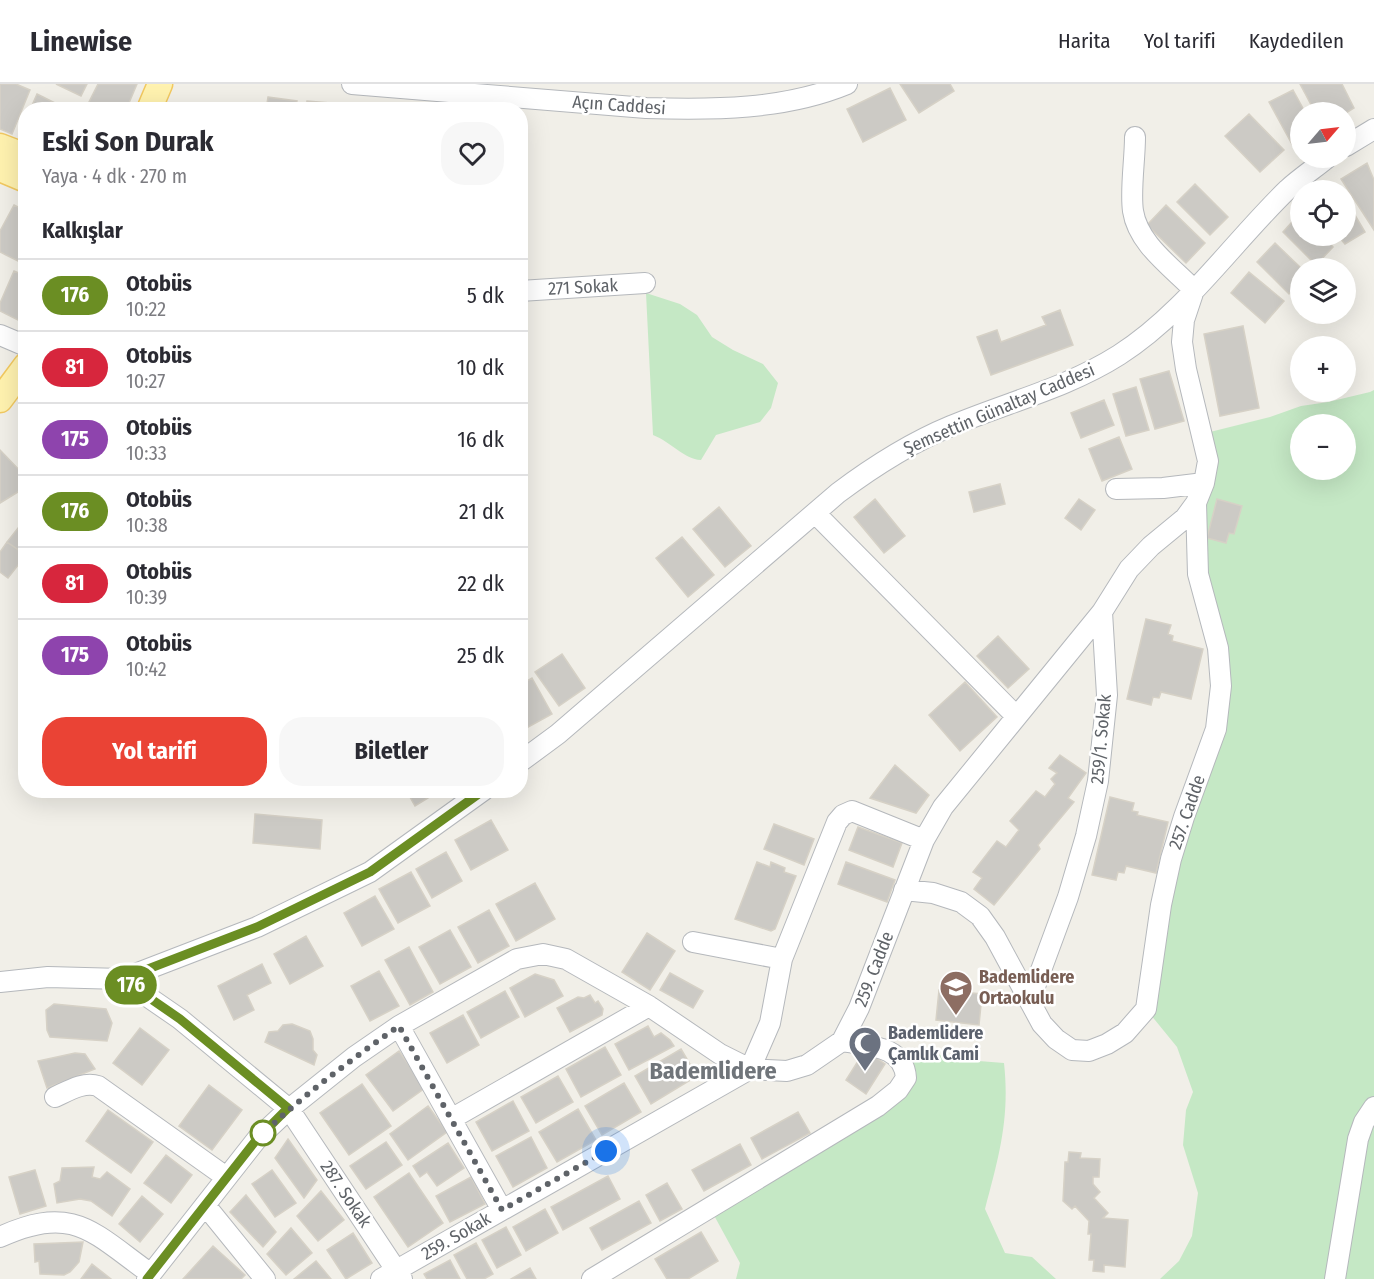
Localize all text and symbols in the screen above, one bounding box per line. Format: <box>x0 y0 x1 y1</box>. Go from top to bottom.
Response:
text: Linewise <box>30 25 132 58</box>
text: Harita <box>1058 28 1111 54</box>
text: Yol tarifi <box>1144 28 1216 54</box>
text: Kaydedilen <box>1249 28 1344 54</box>
street label: Açın Caddesi <box>572 91 666 119</box>
north arrow <box>1290 102 1356 168</box>
map controls <box>1290 102 1356 480</box>
button: heart <box>441 122 504 185</box>
text: Eski Son Durak <box>42 125 214 158</box>
text: Yaya · 4 dk · 270 m <box>42 164 187 188</box>
button: locate <box>1290 180 1356 246</box>
text: Kalkışlar <box>42 217 123 244</box>
button: layers <box>1290 258 1356 324</box>
text: Otobüs <box>126 270 192 297</box>
street label: 271 Sokak <box>548 274 619 300</box>
text: 176 <box>61 282 89 308</box>
text: 5 dk <box>467 282 504 309</box>
text: 10:22 <box>126 297 166 321</box>
button: + <box>1290 336 1356 402</box>
text: Otobüs <box>126 342 192 369</box>
text: 81 <box>65 354 85 380</box>
text: 10 dk <box>457 354 504 381</box>
street label: Şemsettin Günaltay Caddesi <box>900 359 1098 459</box>
text: 10:27 <box>126 369 165 393</box>
text: Otobüs <box>126 414 192 441</box>
button: − <box>1290 414 1356 480</box>
text: 175 <box>61 426 89 452</box>
text: 16 dk <box>457 426 504 453</box>
text: 10:33 <box>126 441 167 465</box>
text: Otobüs <box>126 486 192 513</box>
text: 176 <box>61 498 89 524</box>
text: 21 dk <box>459 498 504 525</box>
text: 10:38 <box>126 513 168 537</box>
text: Otobüs <box>126 558 192 585</box>
text: 81 <box>65 570 85 596</box>
text: 22 dk <box>457 570 504 597</box>
text: 10:39 <box>126 585 167 609</box>
text: Otobüs <box>126 630 192 657</box>
text: 175 <box>61 642 89 668</box>
text: 25 dk <box>457 642 504 669</box>
text: 10:42 <box>126 657 167 681</box>
street label: 259/1. Sokak <box>1086 693 1116 785</box>
button: Yol tarifi <box>42 717 267 786</box>
button: Biletler <box>279 717 504 786</box>
street label: 257. Cadde <box>1164 772 1210 852</box>
street label: 259. Cadde <box>850 928 898 1010</box>
line badge: 176 <box>96 966 166 1004</box>
place label: Bademlidere Ortaokulu <box>979 966 1074 1009</box>
school or university icon: Bademlidere Ortaokulu <box>938 969 974 1016</box>
text: 176 <box>117 972 145 998</box>
place label: Bademlidere Çamlık Cami <box>888 1022 983 1065</box>
mosque icon: Bademlidere Çamlık Cami <box>847 1025 883 1072</box>
district label: Bademlidere <box>649 1057 777 1085</box>
unlabelled marker <box>250 1120 276 1146</box>
your location <box>591 1136 621 1166</box>
street label: 287. Sokak <box>316 1156 377 1232</box>
street label: 259. Sokak <box>417 1207 495 1265</box>

